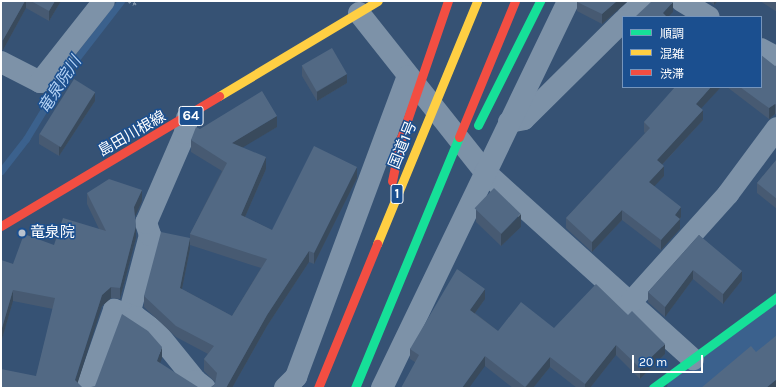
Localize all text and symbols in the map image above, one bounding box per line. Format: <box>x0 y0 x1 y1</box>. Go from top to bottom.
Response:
legend <box>622 16 762 88</box>
text: 順調 <box>660 27 684 41</box>
text: 混雑 <box>660 47 684 61</box>
water label: 竜泉院川 <box>35 53 85 117</box>
text: 渋滞 <box>660 67 684 81</box>
road number: 64 <box>178 104 204 128</box>
street label: 島田川根線 <box>95 107 169 161</box>
street label: 国道1号 <box>385 118 421 172</box>
road number: 1 <box>390 182 404 206</box>
place label: 竜泉院 <box>30 224 75 242</box>
marker: 竜泉院 <box>17 228 27 238</box>
scale bar <box>634 347 705 373</box>
text: 20 m <box>639 355 667 369</box>

